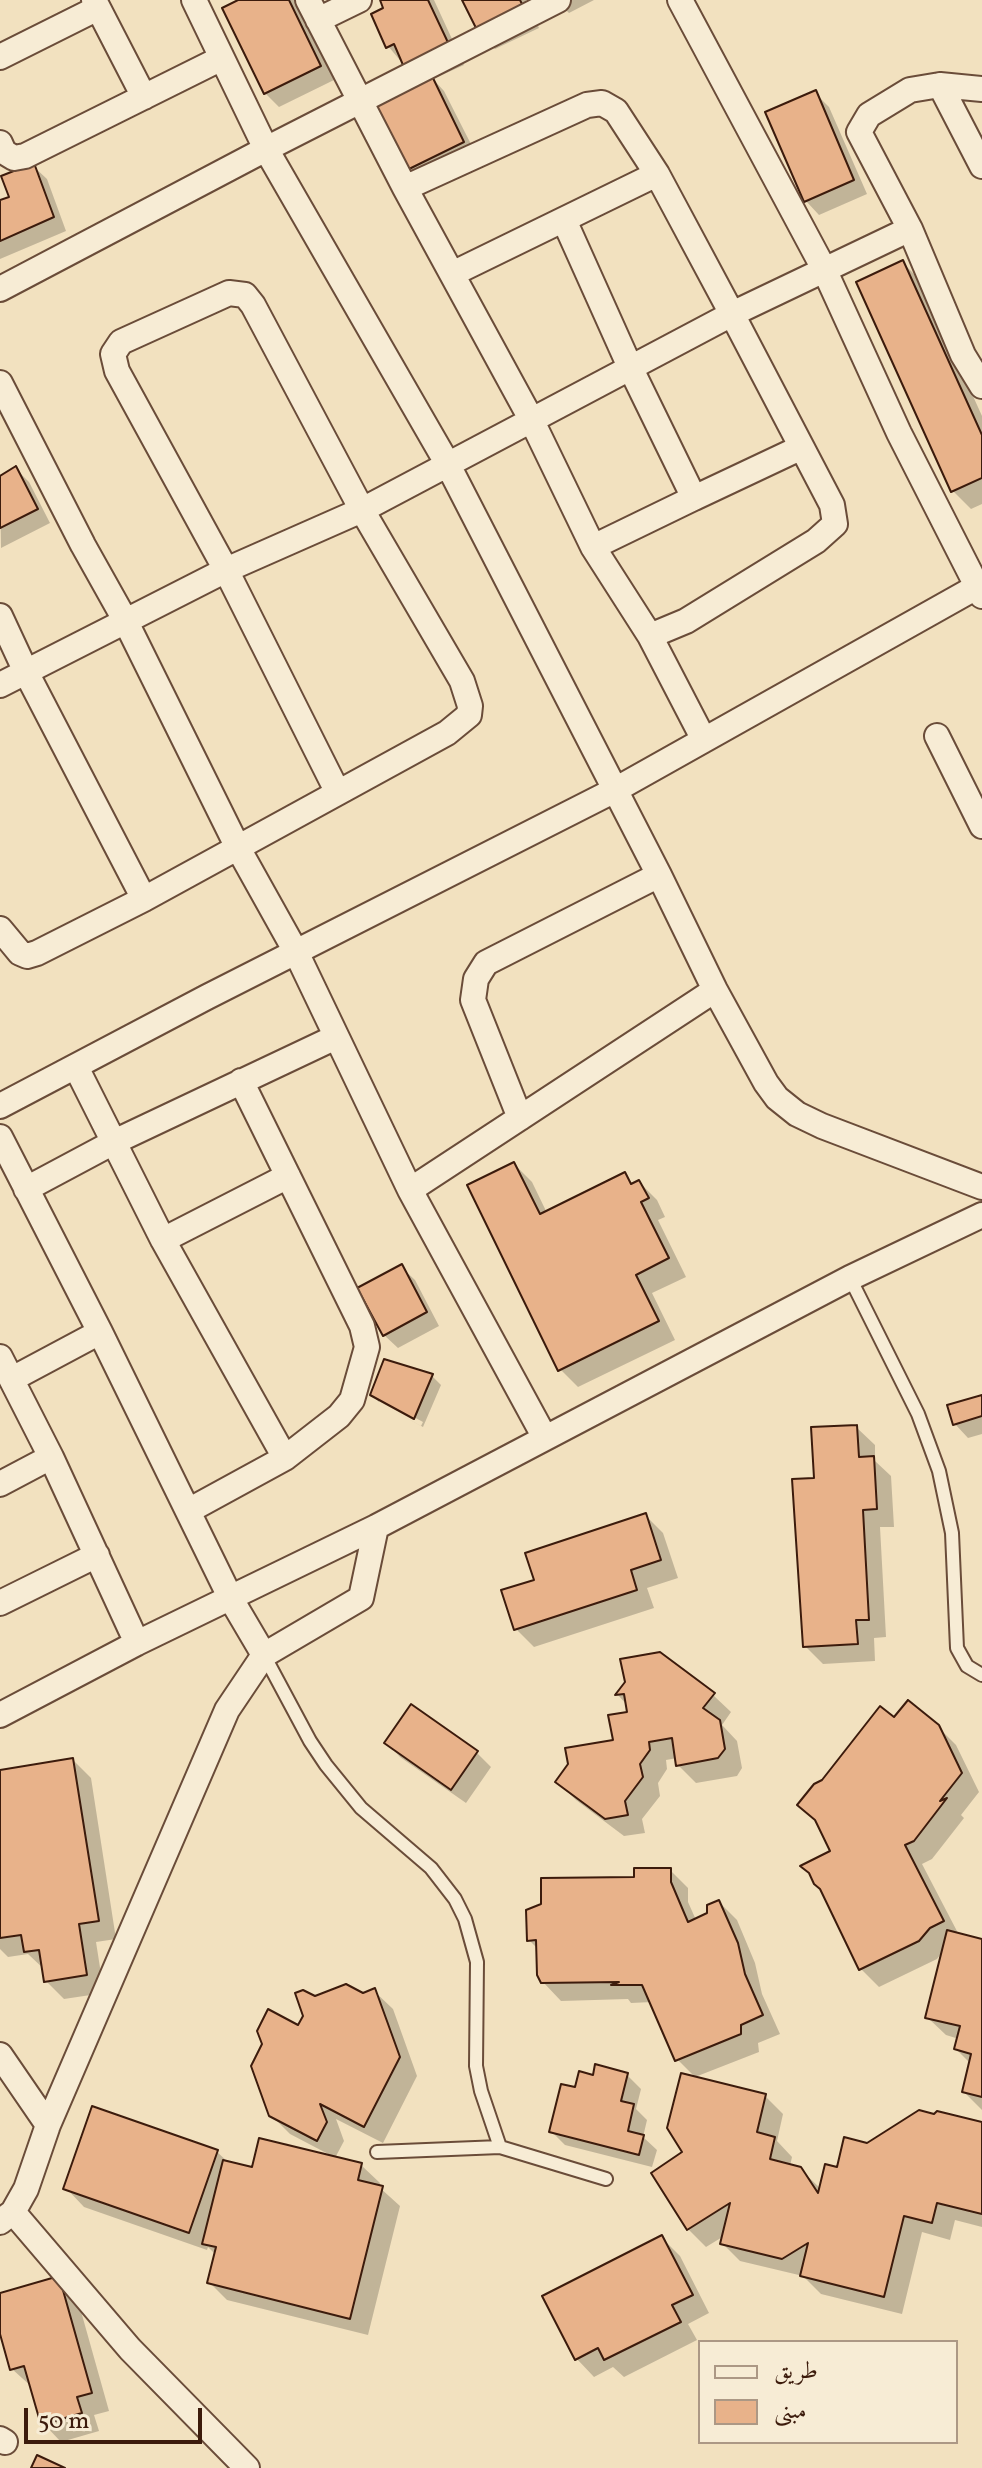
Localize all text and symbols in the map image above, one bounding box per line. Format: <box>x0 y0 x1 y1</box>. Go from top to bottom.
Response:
legend <box>698 2340 958 2444</box>
text: طريق <box>774 2355 818 2389</box>
scale bar <box>28 2392 206 2442</box>
text: مبنى <box>774 2395 807 2429</box>
text: 50 m <box>38 2405 90 2439</box>

